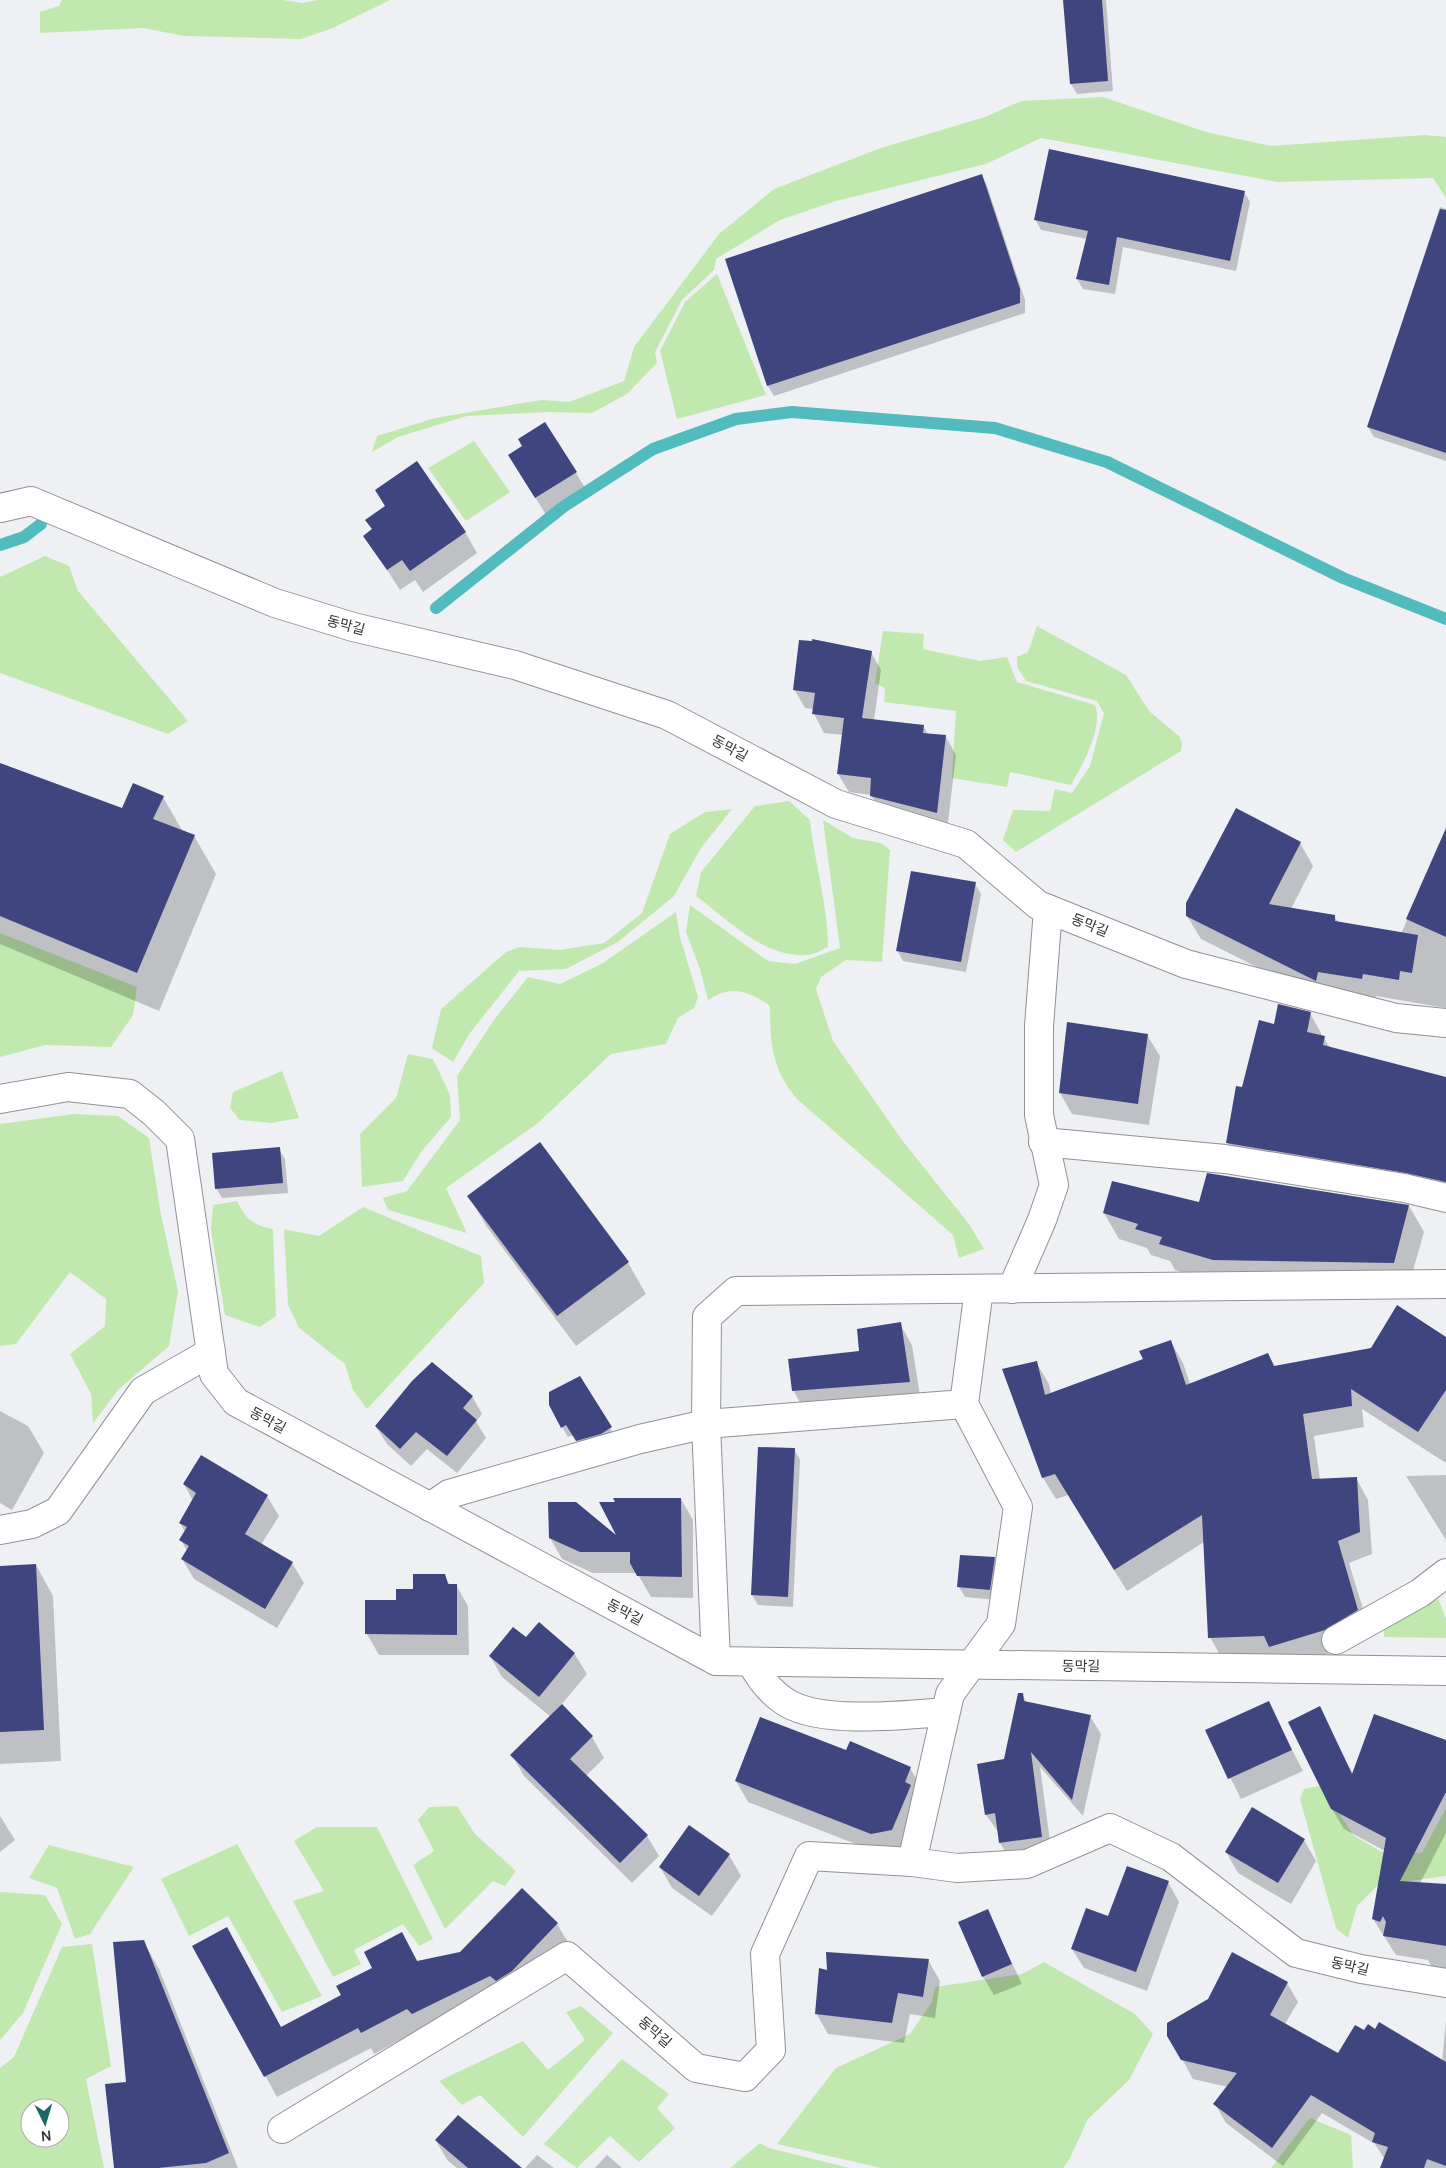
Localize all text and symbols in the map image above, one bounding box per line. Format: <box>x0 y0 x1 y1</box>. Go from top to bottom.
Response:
street label: 동막길 <box>325 610 367 639</box>
street label: 동막길 <box>709 730 752 765</box>
street label: 동막길 <box>1069 908 1112 941</box>
street label: 동막길 <box>247 1402 290 1437</box>
street label: 동막길 <box>604 1594 647 1629</box>
street label: 동막길 <box>1062 1656 1100 1675</box>
street label: 동막길 <box>1329 1952 1371 1979</box>
street label: 동막길 <box>635 2012 676 2051</box>
north arrow <box>20 2098 70 2148</box>
text: N <box>40 2127 52 2146</box>

